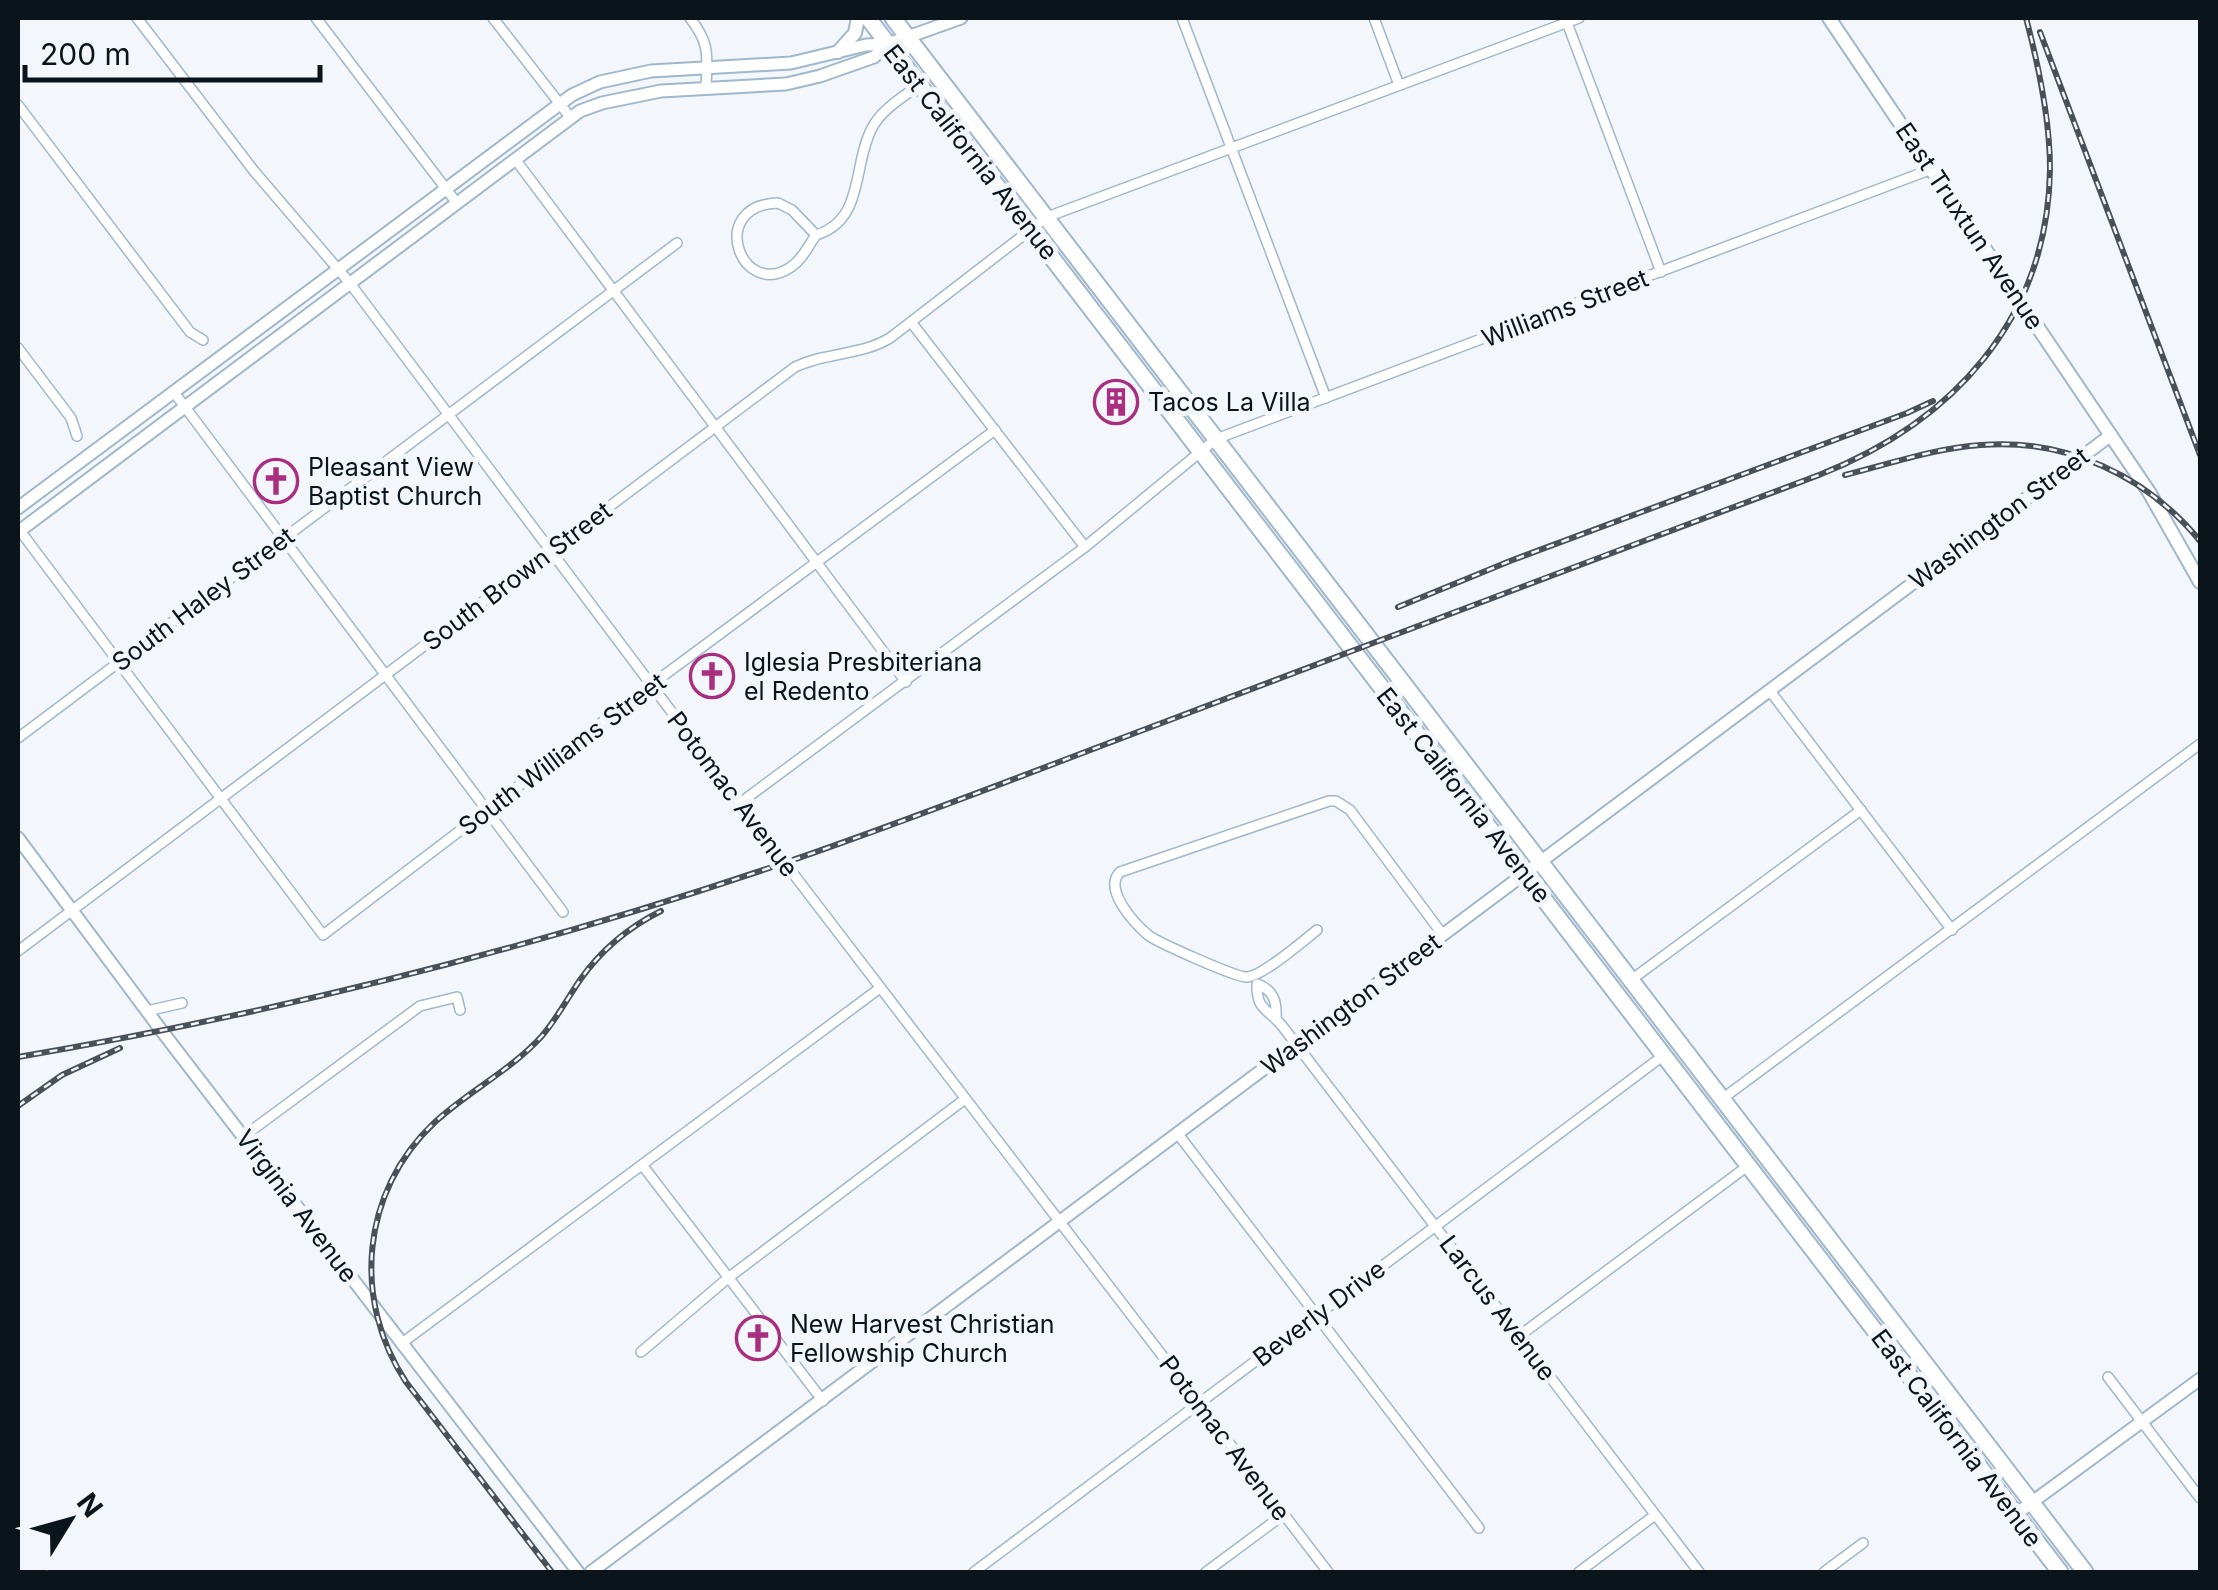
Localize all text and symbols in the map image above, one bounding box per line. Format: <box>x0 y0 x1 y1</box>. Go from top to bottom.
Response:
scale bar <box>25 20 320 82</box>
text: 200 m <box>40 36 131 72</box>
street label: East California Avenue <box>878 38 1064 266</box>
street label: East Truxtun Avenue <box>1890 117 2050 335</box>
street label: Williams Street <box>1478 263 1652 353</box>
building icon: Tacos La Villa <box>1093 379 1139 425</box>
place label: Tacos La Villa <box>1148 387 1311 417</box>
street label: Washington Street <box>1903 441 2095 595</box>
place label: Pleasant View Baptist Church <box>308 452 482 511</box>
church icon: Pleasant View Baptist Church <box>253 458 299 504</box>
street label: South Brown Street <box>417 495 617 657</box>
street label: South Haley Street <box>106 521 300 677</box>
place label: Iglesia Presbiteriana el Redento <box>744 647 982 706</box>
church icon: Iglesia Presbiteriana el Redento <box>689 653 735 699</box>
street label: South Williams Street <box>453 666 671 842</box>
street label: East California Avenue <box>1371 681 1557 909</box>
street label: Potomac Avenue <box>661 706 805 882</box>
street label: Washington Street <box>1255 927 1447 1081</box>
street label: Virginia Avenue <box>230 1124 364 1288</box>
street label: Larcus Avenue <box>1434 1229 1562 1387</box>
street label: Beverly Drive <box>1247 1254 1391 1372</box>
place label: New Harvest Christian Fellowship Church <box>790 1309 1055 1368</box>
church icon: New Harvest Christian Fellowship Church <box>735 1315 781 1361</box>
street label: East California Avenue <box>1865 1323 2049 1553</box>
street label: Potomac Avenue <box>1153 1350 1297 1526</box>
north arrow <box>20 1470 120 1570</box>
text: N <box>70 1486 110 1524</box>

